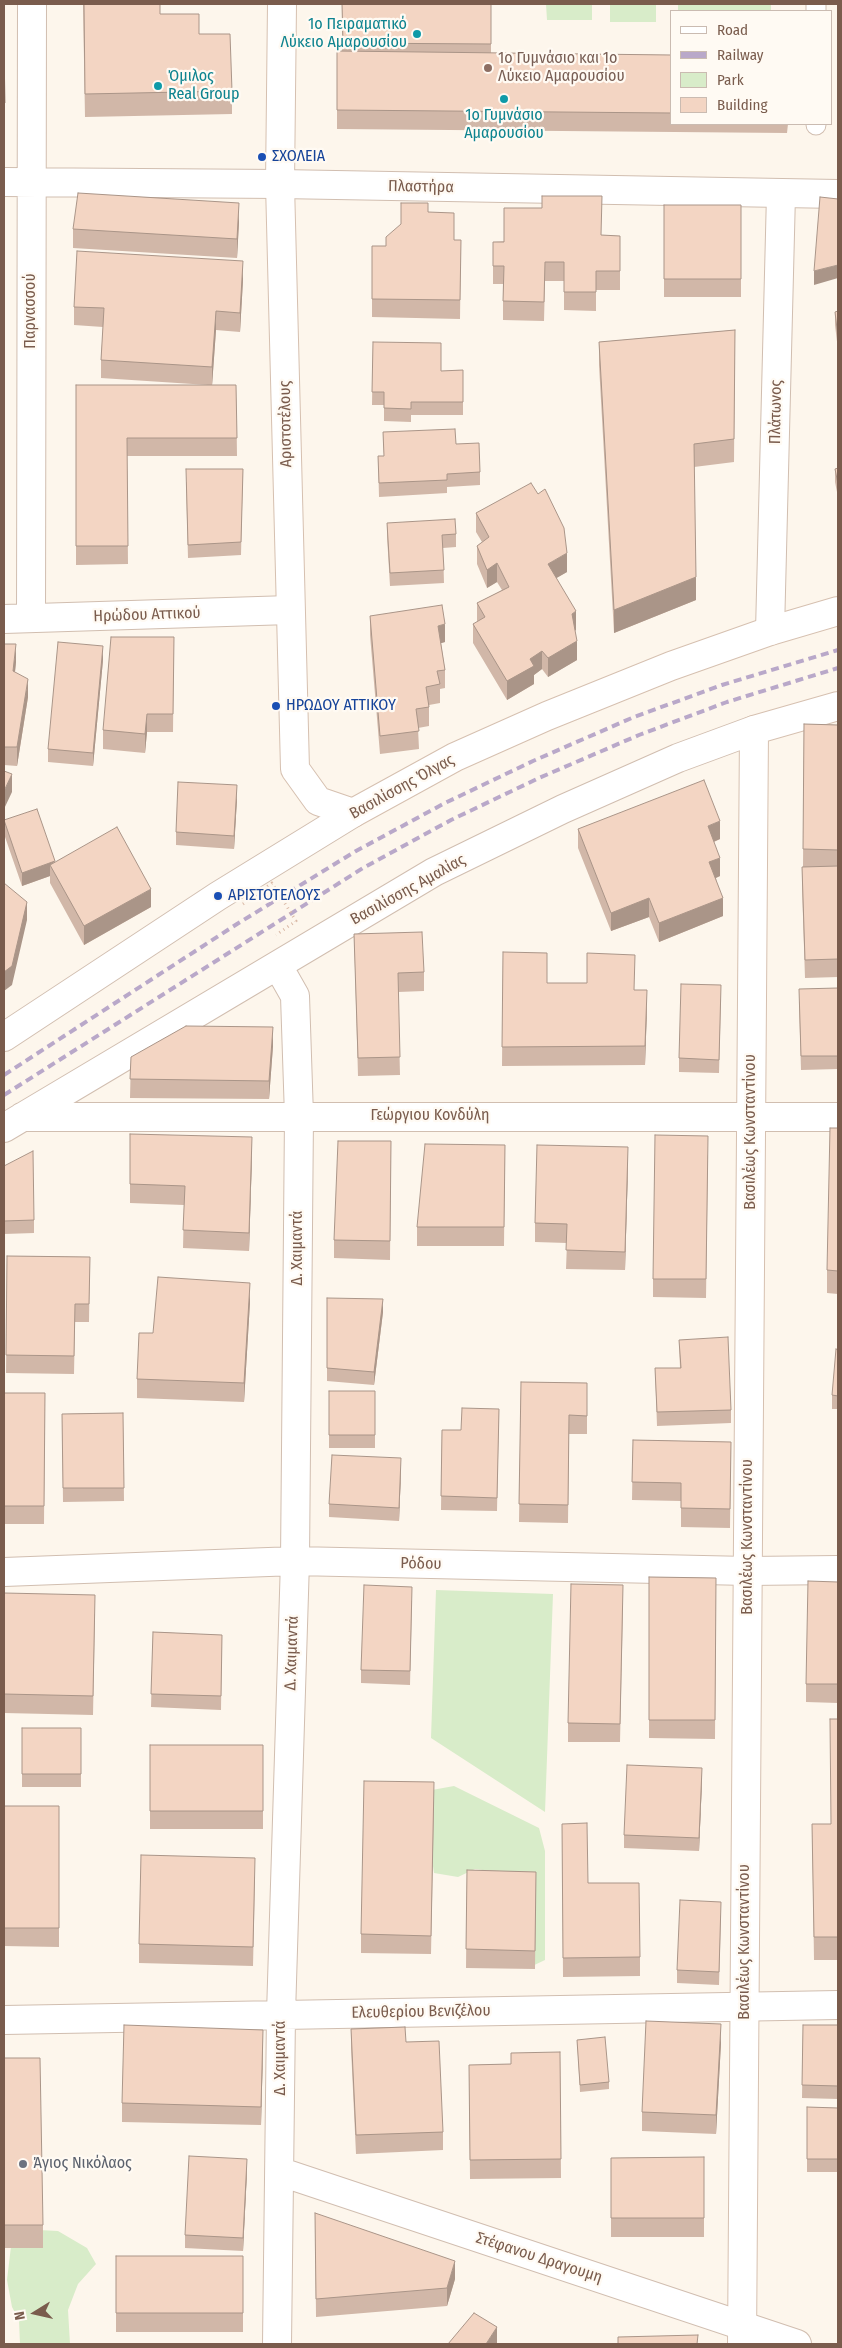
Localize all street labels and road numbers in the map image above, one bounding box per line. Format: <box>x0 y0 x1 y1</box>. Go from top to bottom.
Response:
street label: Πλαστήρα <box>388 177 454 197</box>
street label: Παρνασσού <box>21 273 41 349</box>
street label: Αριστοτέλους <box>276 380 296 468</box>
street label: Πλάτωνος <box>766 380 786 444</box>
street label: Ηρώδου Αττικού <box>93 604 201 626</box>
street label: Βασιλίσσης Όλγας <box>346 750 458 824</box>
street label: Βασιλίσσης Αμαλίας <box>347 850 469 930</box>
street label: Βασιλέως Κωνσταντίνου <box>741 1054 761 1210</box>
street label: Γεώργιου Κονδύλη <box>371 1106 489 1126</box>
street label: Δ. Χαιμαντά <box>288 1211 308 1285</box>
street label: Βασιλέως Κωνσταντίνου <box>738 1459 758 1615</box>
street label: Ρόδου <box>400 1554 442 1574</box>
street label: Δ. Χαιμαντά <box>281 1615 303 1691</box>
street label: Βασιλέως Κωνσταντίνου <box>735 1864 755 2020</box>
street label: Ελευθερίου Βενιζέλου <box>351 2001 491 2023</box>
street label: Δ. Χαιμαντά <box>271 2021 291 2095</box>
street label: Στέφανου Δραγουμη <box>473 2229 605 2287</box>

